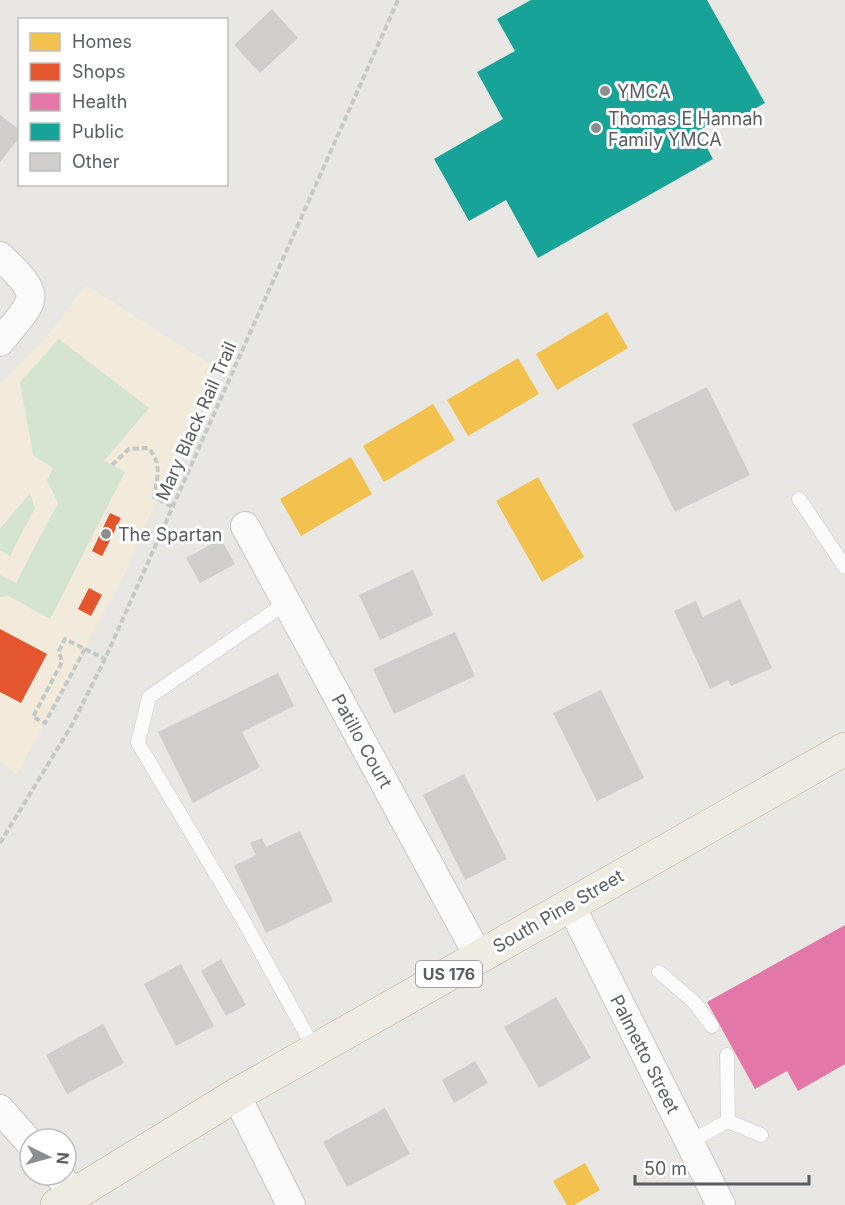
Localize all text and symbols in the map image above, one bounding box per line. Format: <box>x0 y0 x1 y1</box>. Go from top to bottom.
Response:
legend <box>18 18 228 186</box>
text: Homes <box>72 31 132 52</box>
text: Shops <box>72 61 126 82</box>
place label: YMCA <box>617 81 671 102</box>
marker: YMCA <box>598 84 612 98</box>
text: Health <box>72 91 127 112</box>
place label: Thomas E Hannah Family YMCA <box>608 108 763 150</box>
text: Public <box>72 121 124 142</box>
marker: Thomas E Hannah Family YMCA <box>589 121 603 135</box>
text: Other <box>72 151 120 172</box>
street label: Mary Black Rail Trail <box>151 338 241 504</box>
place label: The Spartan <box>118 524 222 545</box>
marker: The Spartan <box>99 527 113 541</box>
street label: Patillo Court <box>328 690 396 792</box>
street label: South Pine Street <box>489 865 627 957</box>
road number: US 176 <box>416 961 482 987</box>
street label: Palmetto Street <box>606 991 684 1117</box>
north arrow <box>18 1127 78 1187</box>
scale bar <box>635 1148 809 1186</box>
text: N <box>52 1151 73 1165</box>
text: 50 m <box>644 1158 687 1179</box>

